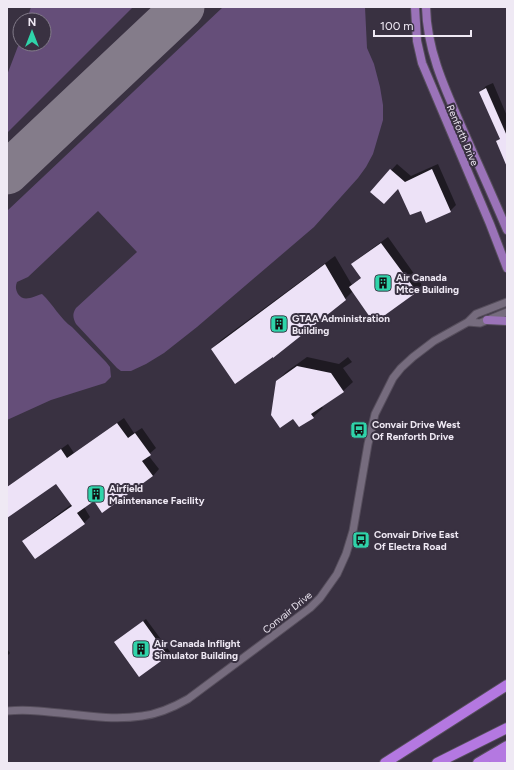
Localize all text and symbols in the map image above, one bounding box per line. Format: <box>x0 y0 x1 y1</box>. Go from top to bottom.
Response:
north arrow <box>12 12 52 52</box>
scale bar <box>374 12 471 38</box>
text: N <box>28 16 36 29</box>
text: 100 m <box>380 19 414 33</box>
street label: Renforth Drive <box>444 103 481 168</box>
place label: Air Canada Mtce Building <box>396 271 459 296</box>
building icon: Air Canada Mtce Building <box>373 273 393 293</box>
place label: GTAA Administration Building <box>292 312 390 337</box>
building icon: GTAA Administration Building <box>269 314 289 334</box>
place label: Convair Drive West Of Renforth Drive <box>372 418 461 443</box>
bus stop icon: Convair Drive West Of Renforth Drive <box>349 420 369 440</box>
place label: Airfield Maintenance Facility <box>109 482 205 507</box>
building icon: Airfield Maintenance Facility <box>86 484 106 504</box>
place label: Convair Drive East Of Electra Road <box>374 528 459 553</box>
bus stop icon: Convair Drive East Of Electra Road <box>351 530 371 550</box>
street label: Convair Drive <box>260 588 315 636</box>
place label: Air Canada Inflight Simulator Building <box>154 637 241 662</box>
building icon: Air Canada Inflight Simulator Building <box>131 639 151 659</box>

